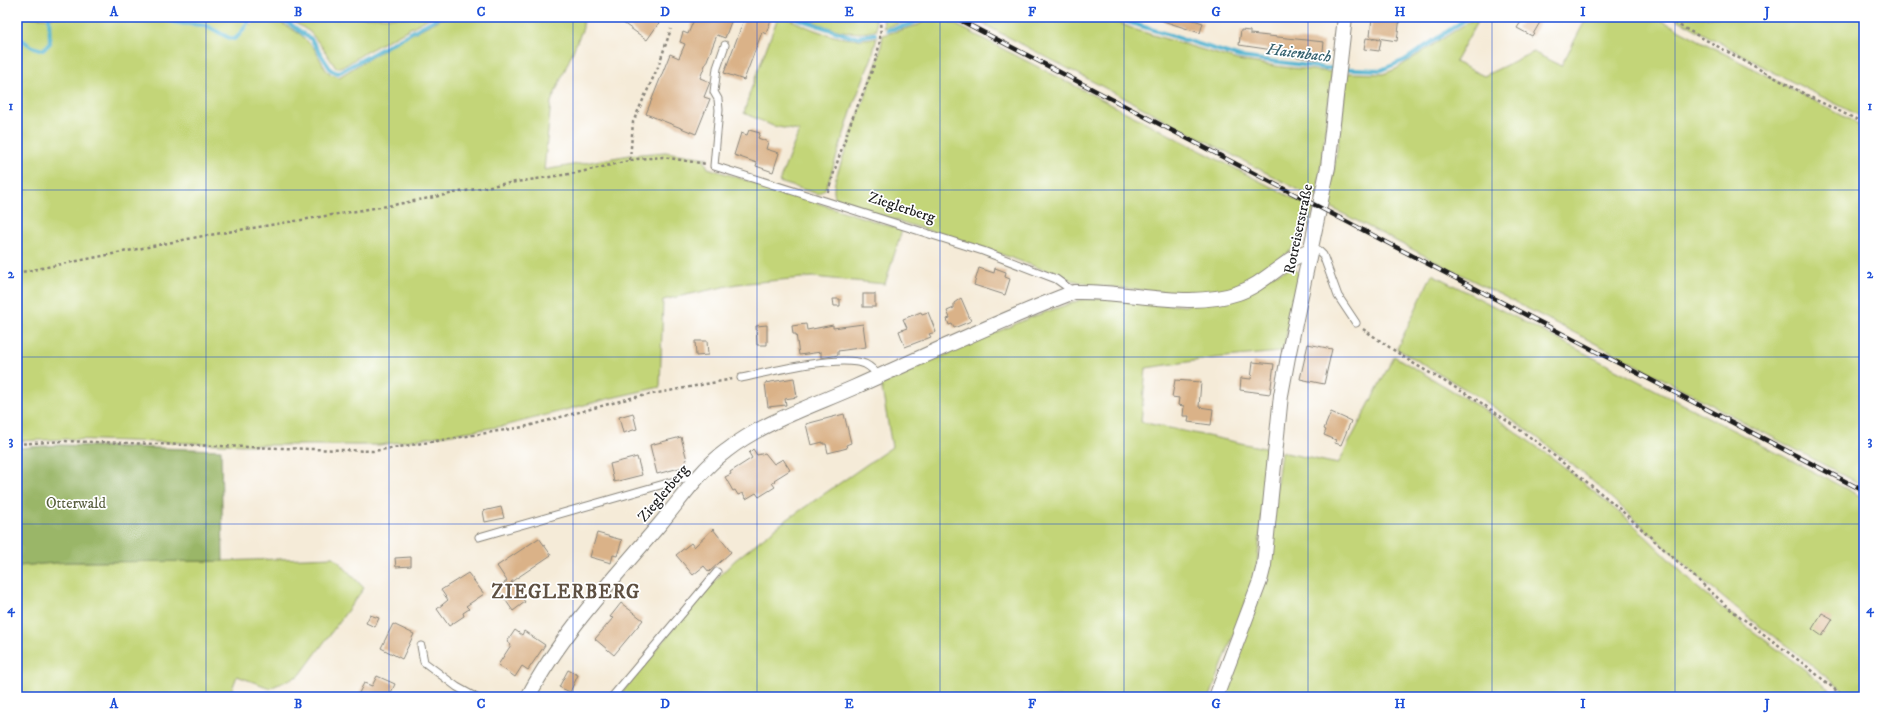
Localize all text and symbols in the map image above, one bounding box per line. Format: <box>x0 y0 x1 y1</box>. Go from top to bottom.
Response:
text: A <box>109 4 119 20</box>
text: B <box>294 4 302 20</box>
text: C <box>477 4 486 20</box>
text: D <box>660 4 670 20</box>
text: E <box>844 4 854 20</box>
text: F <box>1028 4 1037 20</box>
text: G <box>1211 4 1221 20</box>
text: H <box>1395 4 1406 20</box>
text: I <box>1580 4 1586 20</box>
text: J <box>1762 4 1770 21</box>
water label: Haienbach <box>1264 39 1332 67</box>
text: 1 <box>9 98 14 114</box>
text: 1 <box>1868 98 1873 114</box>
street label: Rotreiserstraße <box>1280 182 1317 276</box>
street label: Zieglerberg <box>866 188 938 227</box>
text: 2 <box>8 266 15 282</box>
text: 2 <box>1867 266 1874 282</box>
text: 3 <box>9 433 14 449</box>
text: 3 <box>1868 433 1873 449</box>
street label: Zieglerberg <box>634 460 693 526</box>
park label: Otterwald <box>46 494 107 513</box>
district label: ZIEGLERBERG <box>492 581 640 604</box>
text: 4 <box>6 601 15 618</box>
text: 4 <box>1865 601 1874 618</box>
text: A <box>109 696 119 712</box>
text: B <box>294 696 302 712</box>
text: C <box>477 696 486 712</box>
text: D <box>660 696 670 712</box>
text: E <box>844 696 854 712</box>
text: F <box>1028 696 1037 712</box>
text: G <box>1211 696 1221 712</box>
text: H <box>1395 696 1406 712</box>
text: I <box>1580 696 1586 712</box>
text: J <box>1762 696 1770 713</box>

